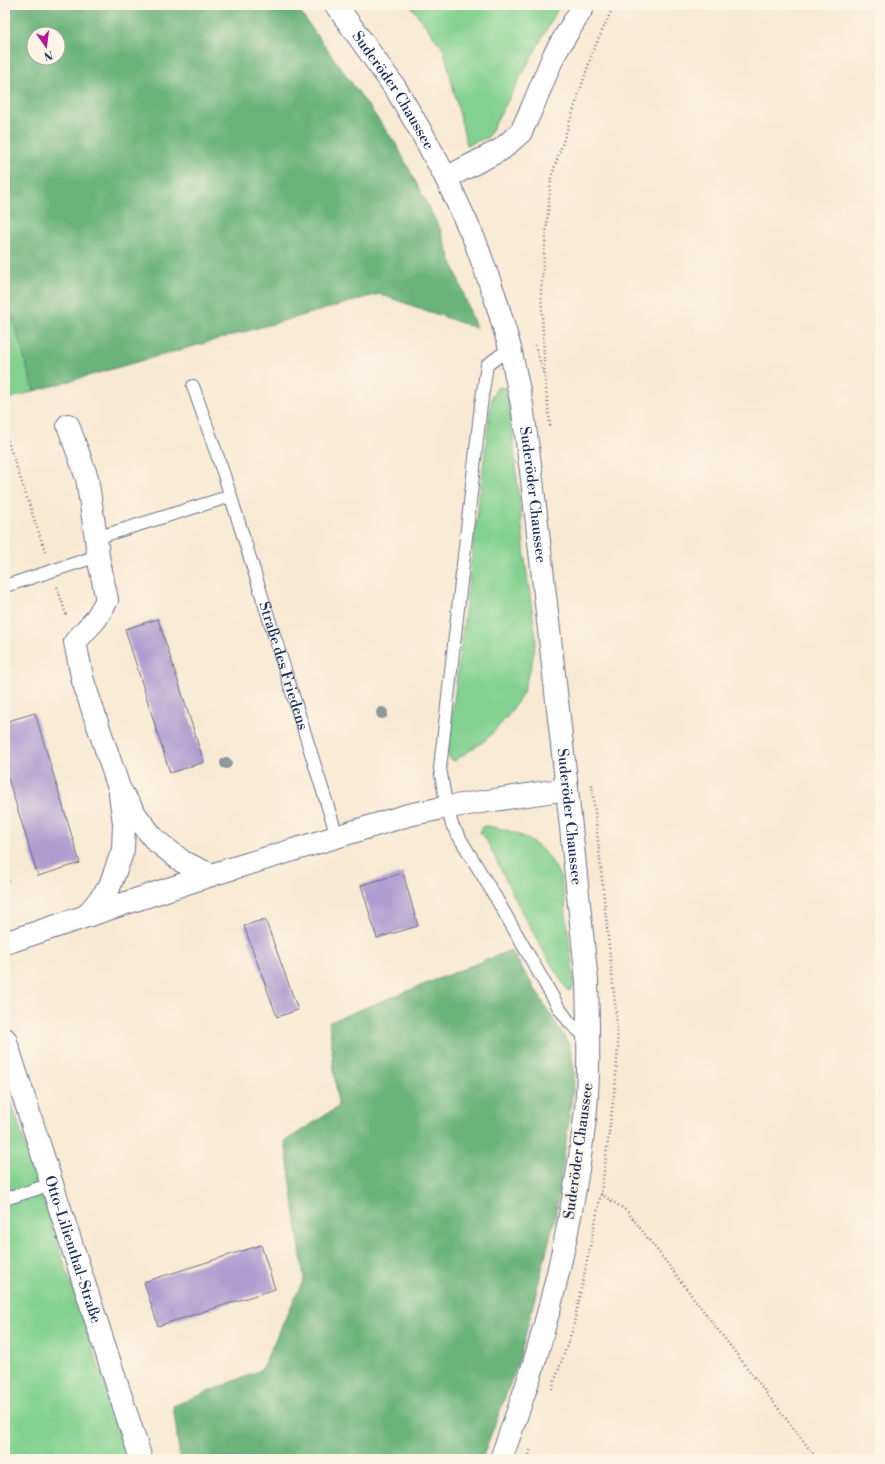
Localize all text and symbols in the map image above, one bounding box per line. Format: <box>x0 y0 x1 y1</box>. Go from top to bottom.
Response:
north arrow <box>26 26 66 66</box>
street label: Suderöder Chaussee <box>348 28 438 153</box>
text: N <box>42 47 54 63</box>
street label: Suderöder Chaussee <box>515 425 550 564</box>
street label: Straße des Friedens <box>254 599 312 732</box>
street label: Suderöder Chaussee <box>552 747 586 886</box>
street label: Suderöder Chaussee <box>560 1082 597 1220</box>
street label: Otto-Lilienthal-Straße <box>40 1173 105 1326</box>

